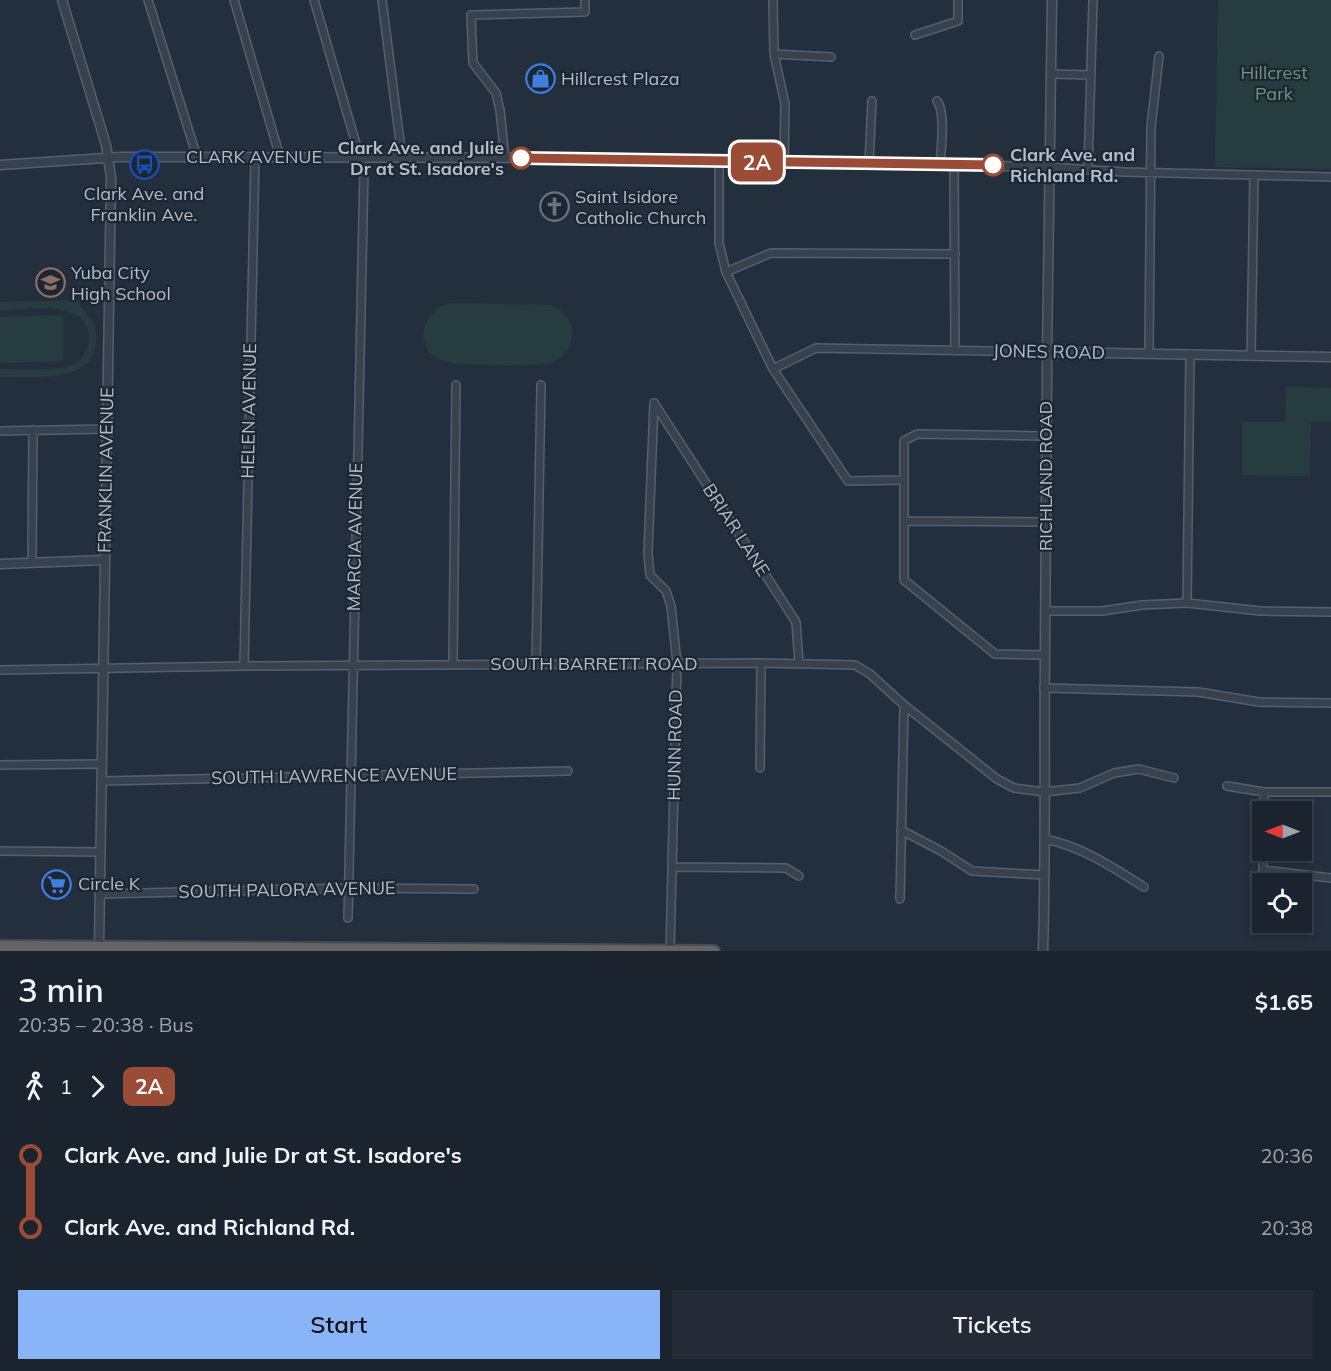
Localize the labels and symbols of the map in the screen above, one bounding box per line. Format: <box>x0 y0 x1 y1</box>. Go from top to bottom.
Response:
park label: Hillcrest Park <box>1241 61 1307 105</box>
shop icon: Hillcrest Plaza <box>524 63 556 95</box>
place label: Hillcrest Plaza <box>561 67 679 90</box>
place label: Clark Ave. and Julie Dr at St. Isadore's <box>337 136 504 180</box>
line badge: 2A <box>730 142 784 182</box>
place label: Clark Ave. and Richland Rd. <box>1010 143 1135 187</box>
street label: CLARK AVENUE <box>186 145 322 168</box>
marker: Clark Ave. and Julie Dr at St. Isadore's <box>510 147 532 169</box>
bus stop icon: Clark Ave. and Franklin Ave. <box>128 149 160 181</box>
marker: Clark Ave. and Richland Rd. <box>982 154 1004 176</box>
place label: Clark Ave. and Franklin Ave. <box>84 182 204 226</box>
place label: Saint Isidore Catholic Church <box>575 185 706 229</box>
church icon: Saint Isidore Catholic Church <box>538 191 570 223</box>
place label: Yuba City High School <box>70 261 171 305</box>
school or university icon: Yuba City High School <box>34 267 66 299</box>
street label: JONES ROAD <box>993 339 1105 364</box>
street label: HELEN AVENUE <box>236 343 261 479</box>
street label: FRANKLIN AVENUE <box>93 387 118 553</box>
street label: RICHLAND ROAD <box>1034 401 1057 551</box>
street label: MARCIA AVENUE <box>342 463 367 611</box>
street label: BRIAR LANE <box>698 479 775 581</box>
street label: SOUTH BARRETT ROAD <box>490 652 698 675</box>
street label: HUNN ROAD <box>662 689 687 801</box>
street label: SOUTH LAWRENCE AVENUE <box>211 762 457 789</box>
north arrow <box>1252 801 1312 861</box>
supermarket icon: Circle K <box>41 868 73 900</box>
place label: Circle K <box>78 872 141 895</box>
street label: SOUTH PALORA AVENUE <box>178 876 396 903</box>

